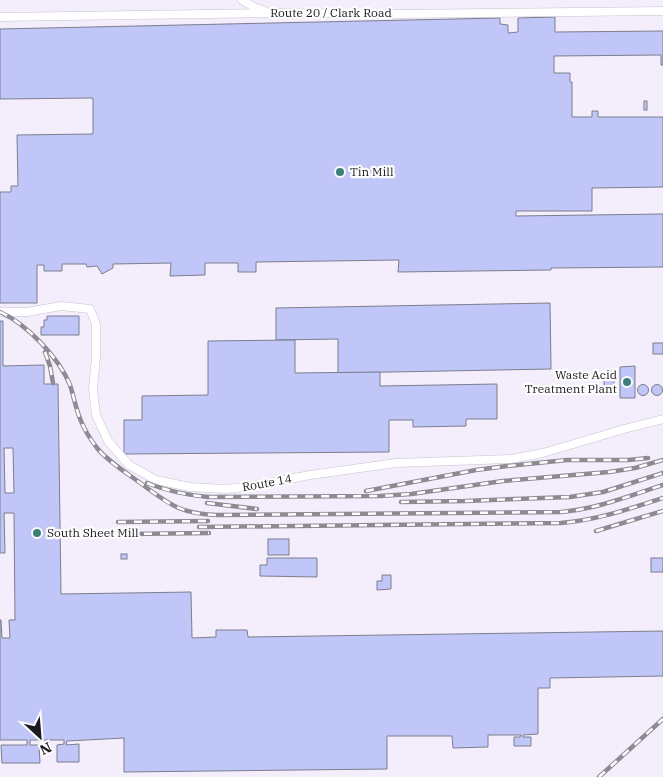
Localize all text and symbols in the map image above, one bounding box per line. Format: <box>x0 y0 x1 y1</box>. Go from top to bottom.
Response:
street label: Route 20 / Clark Road <box>270 5 392 20</box>
place label: Tin Mill <box>350 164 394 179</box>
marker: Tin Mill <box>334 166 346 178</box>
place label: Waste Acid Treatment Plant <box>525 367 617 396</box>
marker: Waste Acid Treatment Plant <box>621 376 633 388</box>
street label: Route 14 <box>241 471 293 494</box>
place label: South Sheet Mill <box>47 525 139 540</box>
marker: South Sheet Mill <box>31 527 43 539</box>
north arrow <box>15 712 65 762</box>
text: N <box>37 738 55 759</box>

